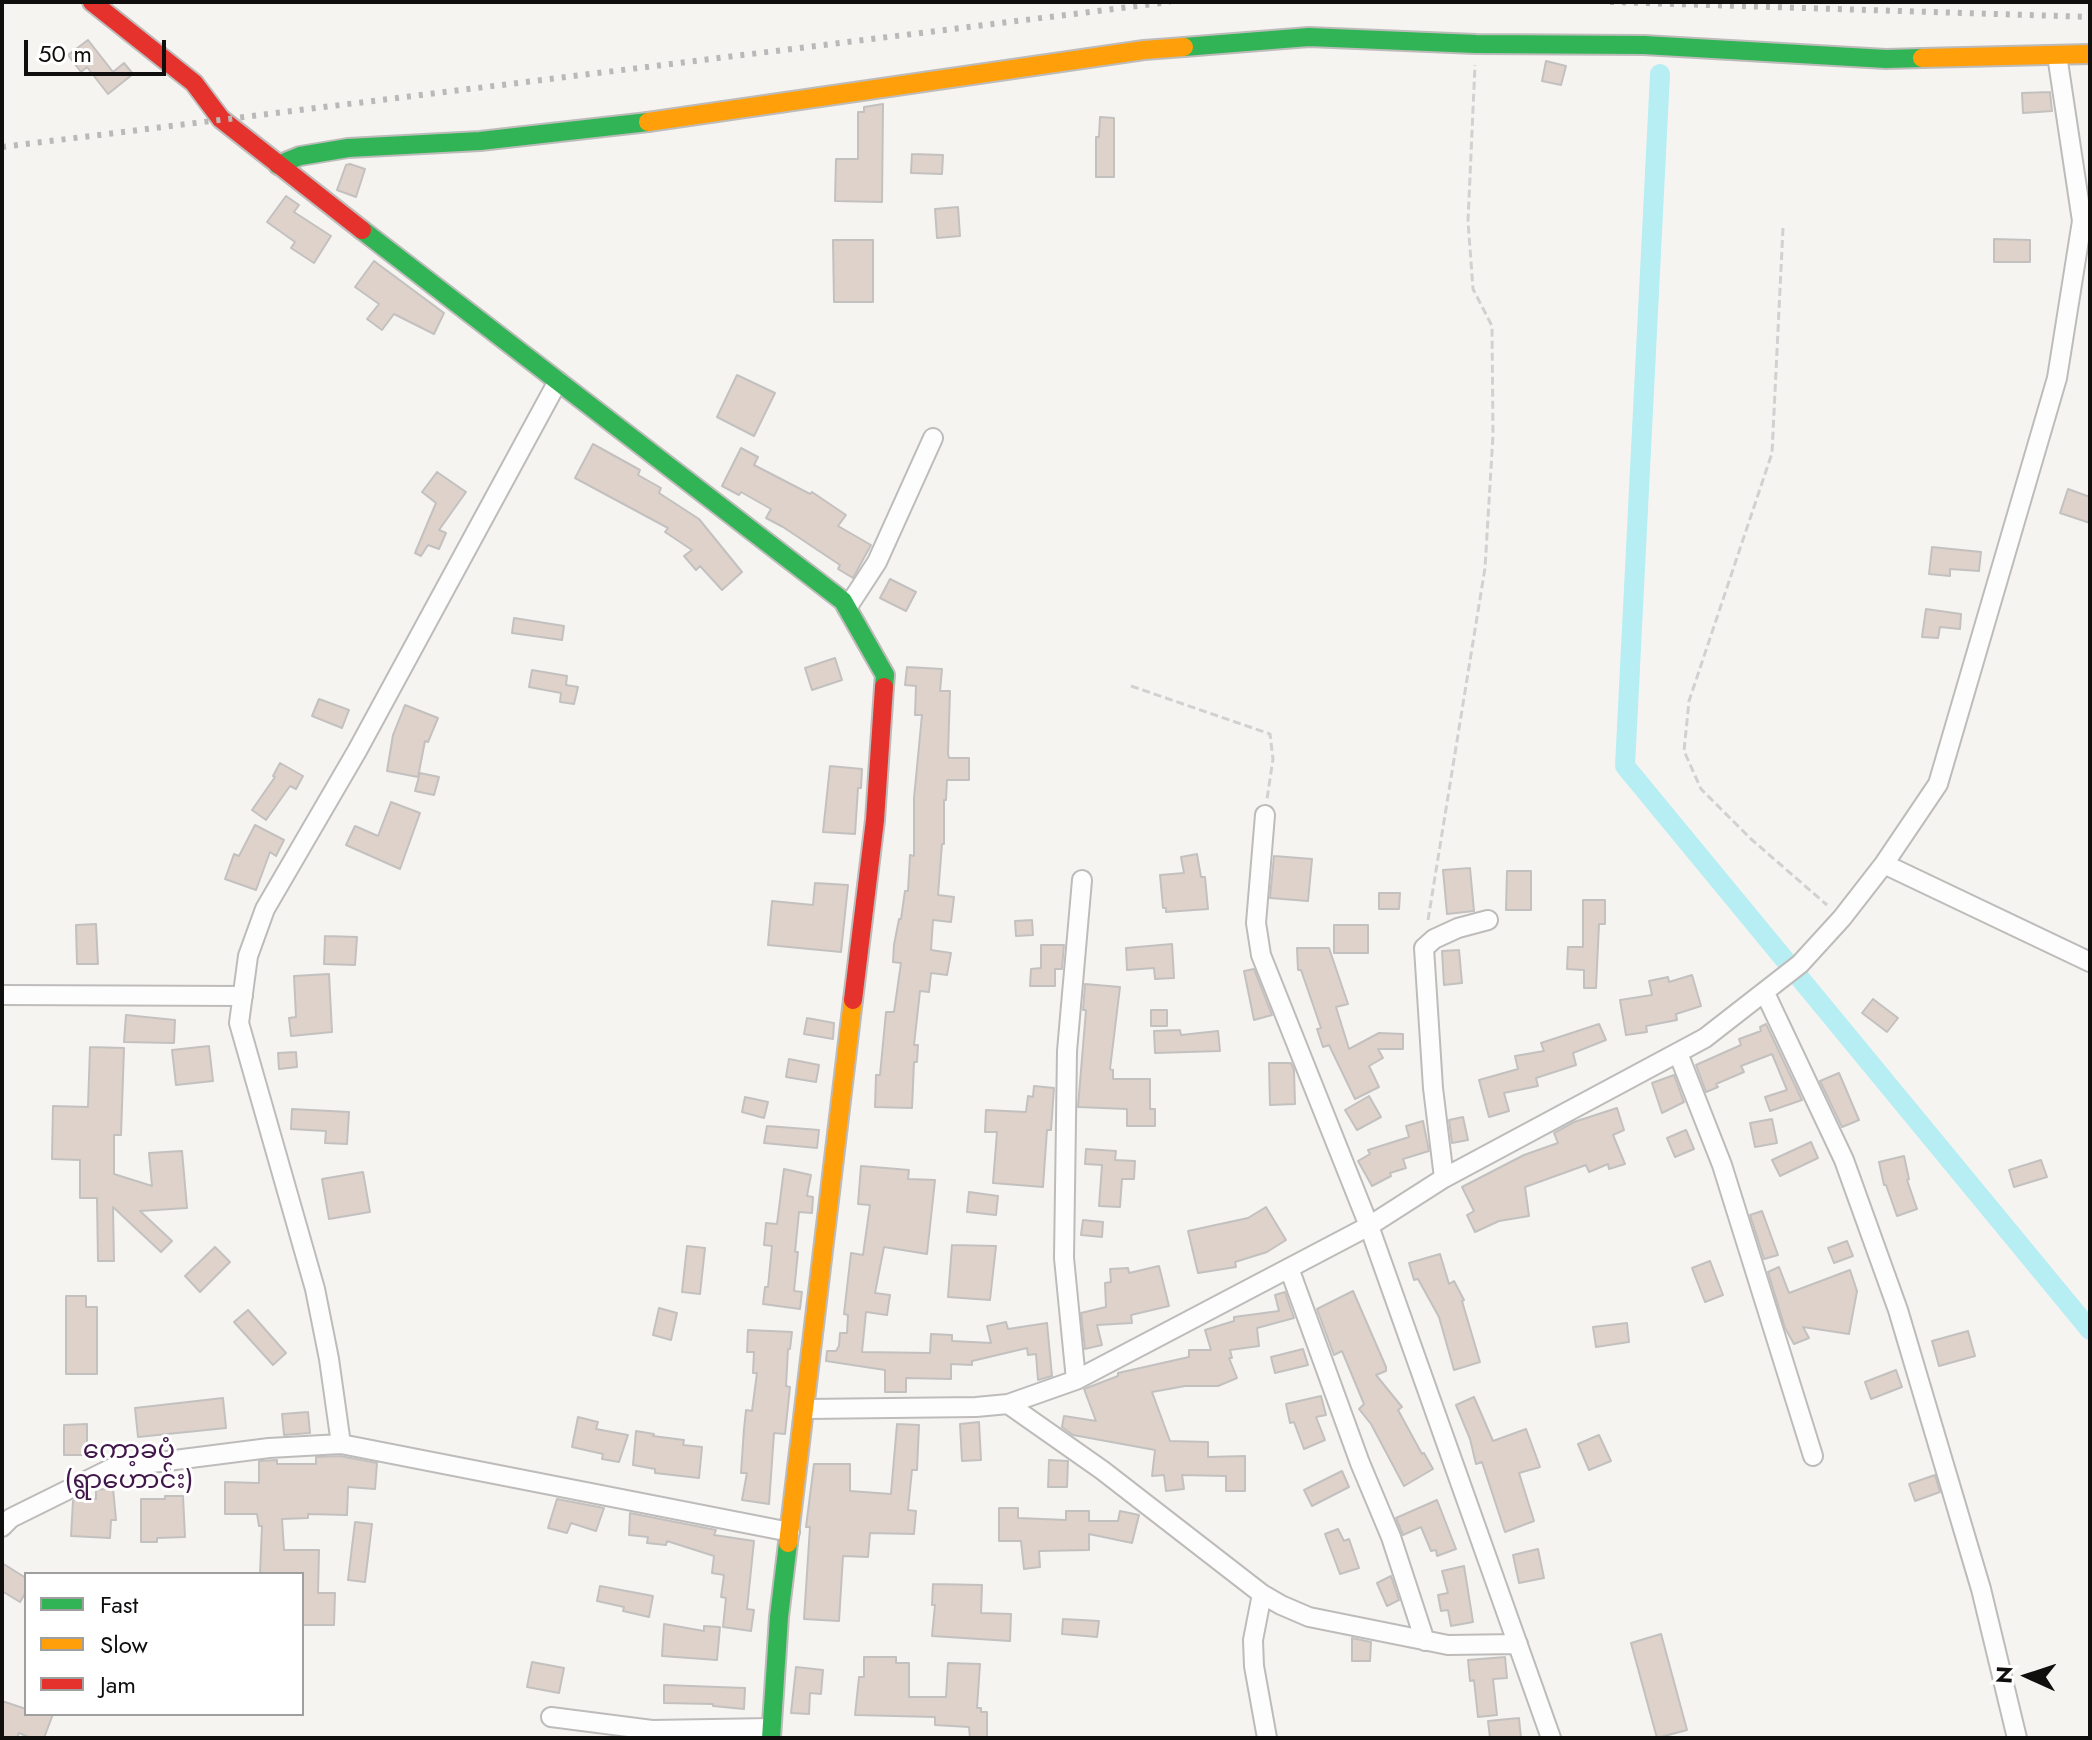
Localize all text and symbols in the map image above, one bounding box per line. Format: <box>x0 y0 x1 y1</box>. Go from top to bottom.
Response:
scale bar <box>28 24 170 74</box>
text: 50 m <box>38 36 92 71</box>
district label: ကော့ခပုံ (ရွာဟောင်း) <box>65 1436 193 1498</box>
legend <box>24 1572 304 1716</box>
text: Fast <box>100 1587 138 1622</box>
text: Slow <box>100 1627 148 1662</box>
north arrow <box>1988 1636 2068 1716</box>
text: N <box>1988 1665 2020 1684</box>
text: Jam <box>100 1667 136 1702</box>

